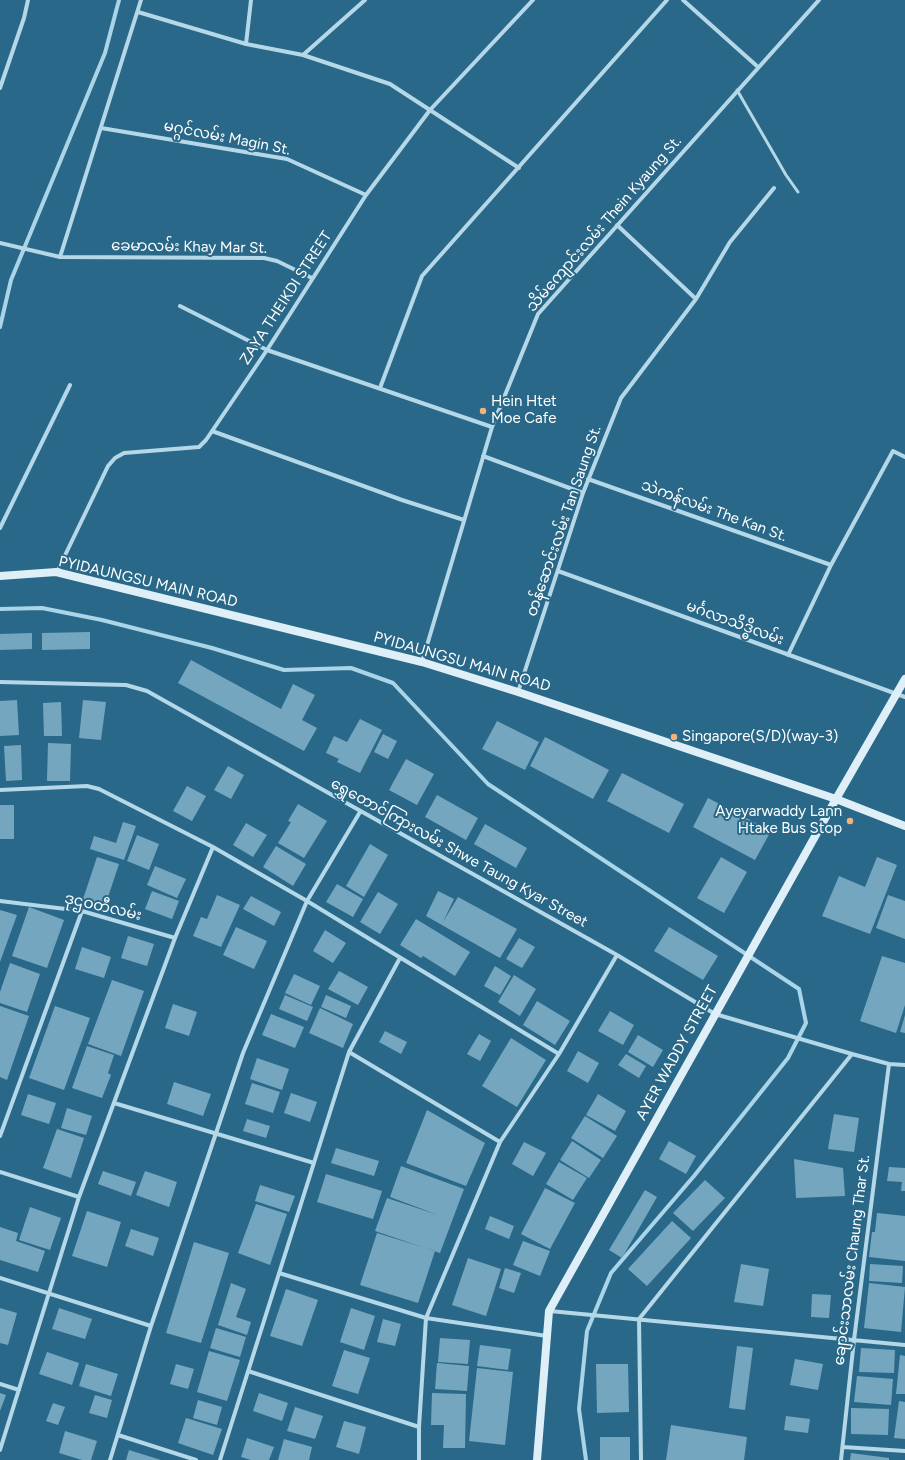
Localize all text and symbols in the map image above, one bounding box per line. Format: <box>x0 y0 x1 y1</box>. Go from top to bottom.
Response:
street label: မဂ္ဂင်လမ်း Magin St. <box>162 117 292 159</box>
street label: သိမ်ကျောင်းလမ်း Thein Kyaung St. <box>523 133 685 315</box>
street label: ZAYA THEIKDI STREET <box>236 228 336 368</box>
street label: ခေမာလမ်း Khay Mar St. <box>111 237 267 257</box>
place label: Hein Htet Moe Cafe <box>491 393 557 428</box>
marker: Hein Htet Moe Cafe <box>478 406 488 416</box>
street label: တန်ဆောင်းလမ်း Tan Saung St. <box>523 423 605 619</box>
street label: သဲကန်လမ်း The Kan St. <box>639 476 789 546</box>
street label: PYIDAUNGSU MAIN ROAD <box>57 553 239 611</box>
street label: မင်္ဂလာသိဒ္ဓိလမ်း <box>684 597 786 649</box>
street label: PYIDAUNGSU MAIN ROAD <box>371 628 553 696</box>
place label: Singapore(S/D)(way-3) <box>682 728 838 746</box>
marker: Singapore(S/D)(way-3) <box>669 732 679 742</box>
street label: ရွှေတောင်ကြားလမ်း Shwe Taung Kyar Street <box>327 775 591 931</box>
place label: Ayeyarwaddy Lann Htake Bus Stop <box>715 803 842 838</box>
marker: Ayeyarwaddy Lann Htake Bus Stop <box>845 816 855 826</box>
street label: ဒုဌဝတီလမ်း <box>63 889 143 925</box>
street label: AYER WADDY STREET <box>632 982 722 1124</box>
street label: ချောင်းသာလမ်း Chaung Thar St. <box>830 1154 874 1366</box>

